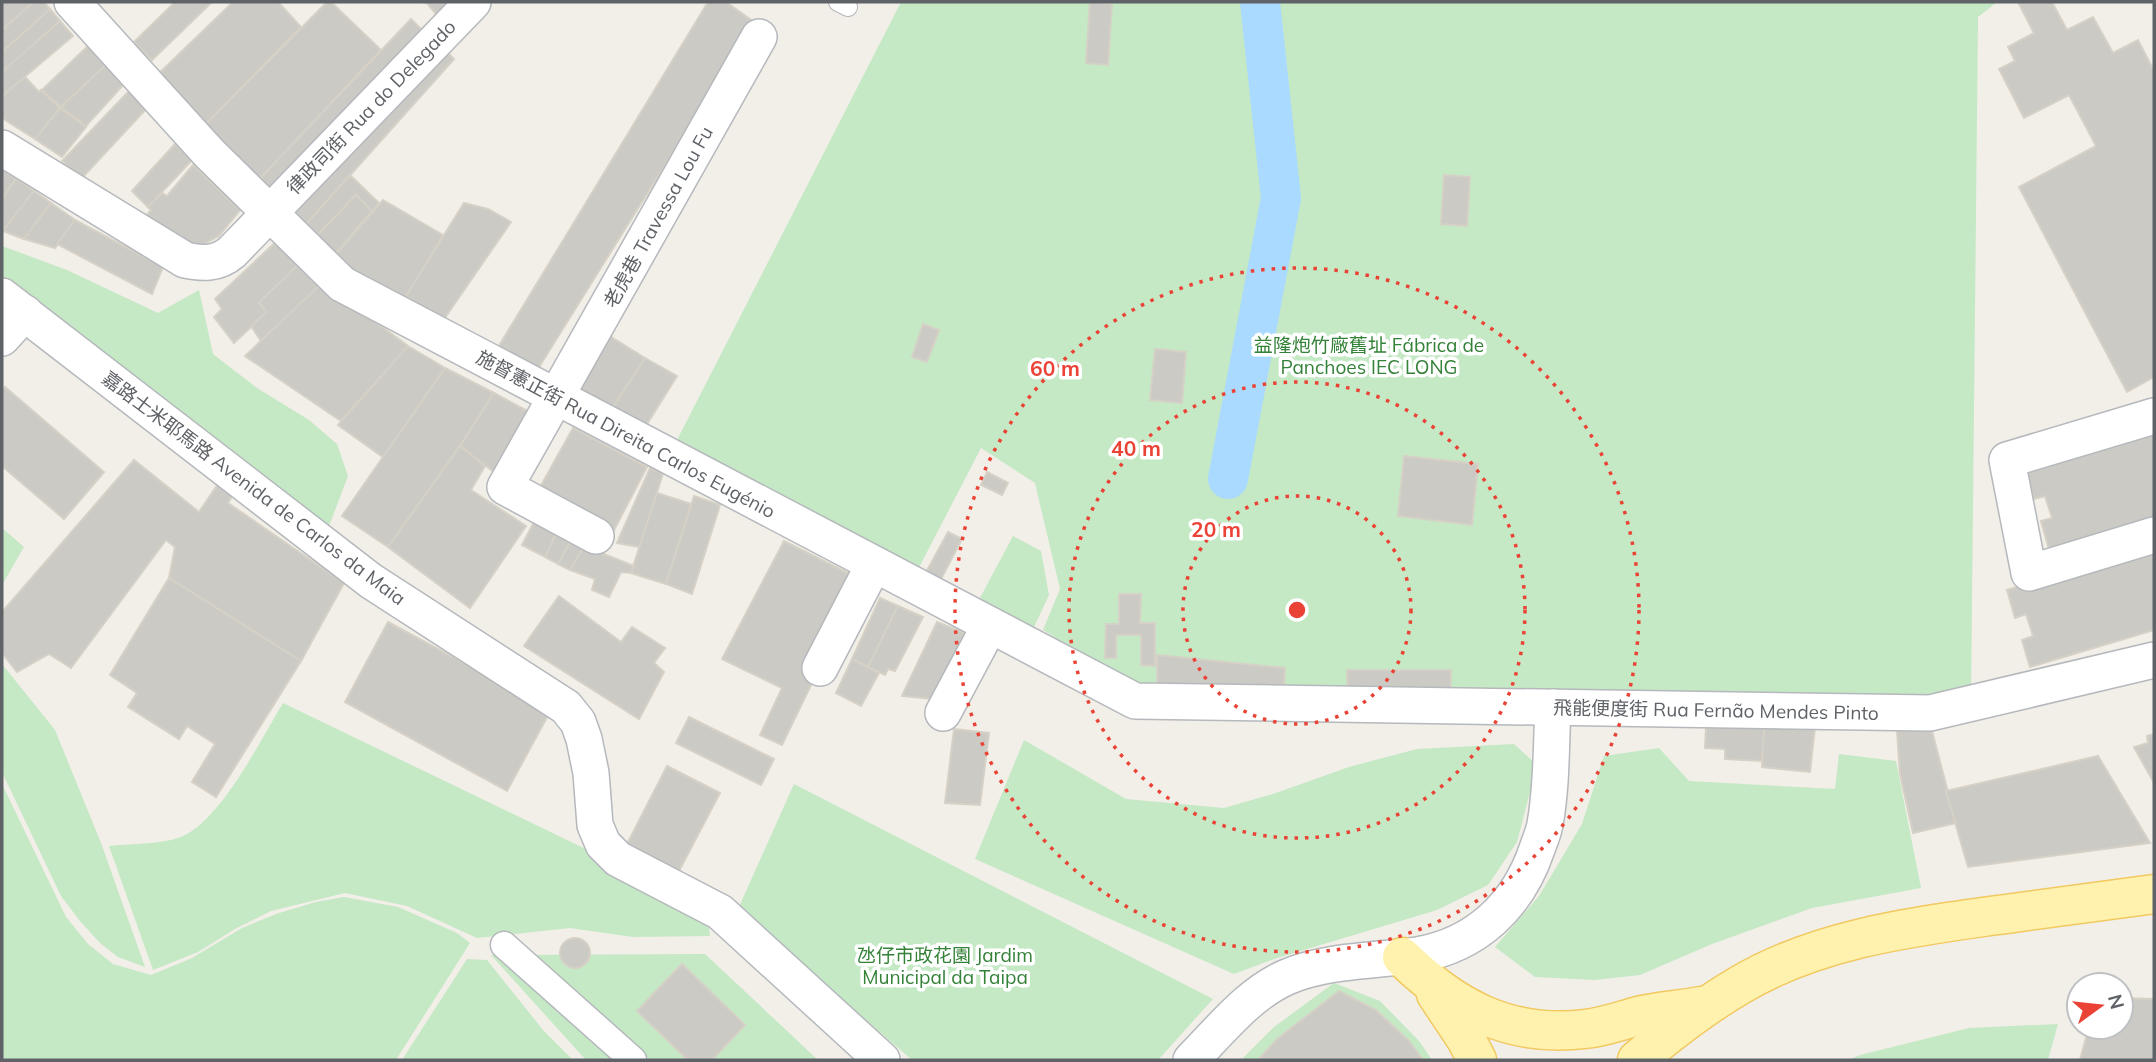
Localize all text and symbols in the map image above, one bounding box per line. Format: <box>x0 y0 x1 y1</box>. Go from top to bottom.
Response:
street label: 律政司街 Rua do Delegado <box>281 15 461 199</box>
street label: 老虎巷 Travessa Lou Fu <box>598 122 718 312</box>
park label: 益隆炮竹廠舊址 Fábrica de Panchoes IEC LONG <box>1254 333 1484 379</box>
street label: 施督憲正街 Rua Direita Carlos Eugénio <box>472 345 780 523</box>
text: 60 m <box>1030 355 1080 381</box>
street label: 嘉路士米耶馬路 Avenida de Carlos da Maia <box>97 366 411 610</box>
text: 40 m <box>1111 435 1161 461</box>
text: 20 m <box>1191 516 1241 542</box>
centre of rings <box>1285 598 1309 622</box>
street label: 飛能便度街 Rua Fernão Mendes Pinto <box>1553 695 1879 725</box>
park label: 氹仔市政花園 Jardim Municipal da Taipa <box>857 943 1033 989</box>
north arrow <box>2065 971 2135 1041</box>
text: N <box>2103 992 2130 1012</box>

